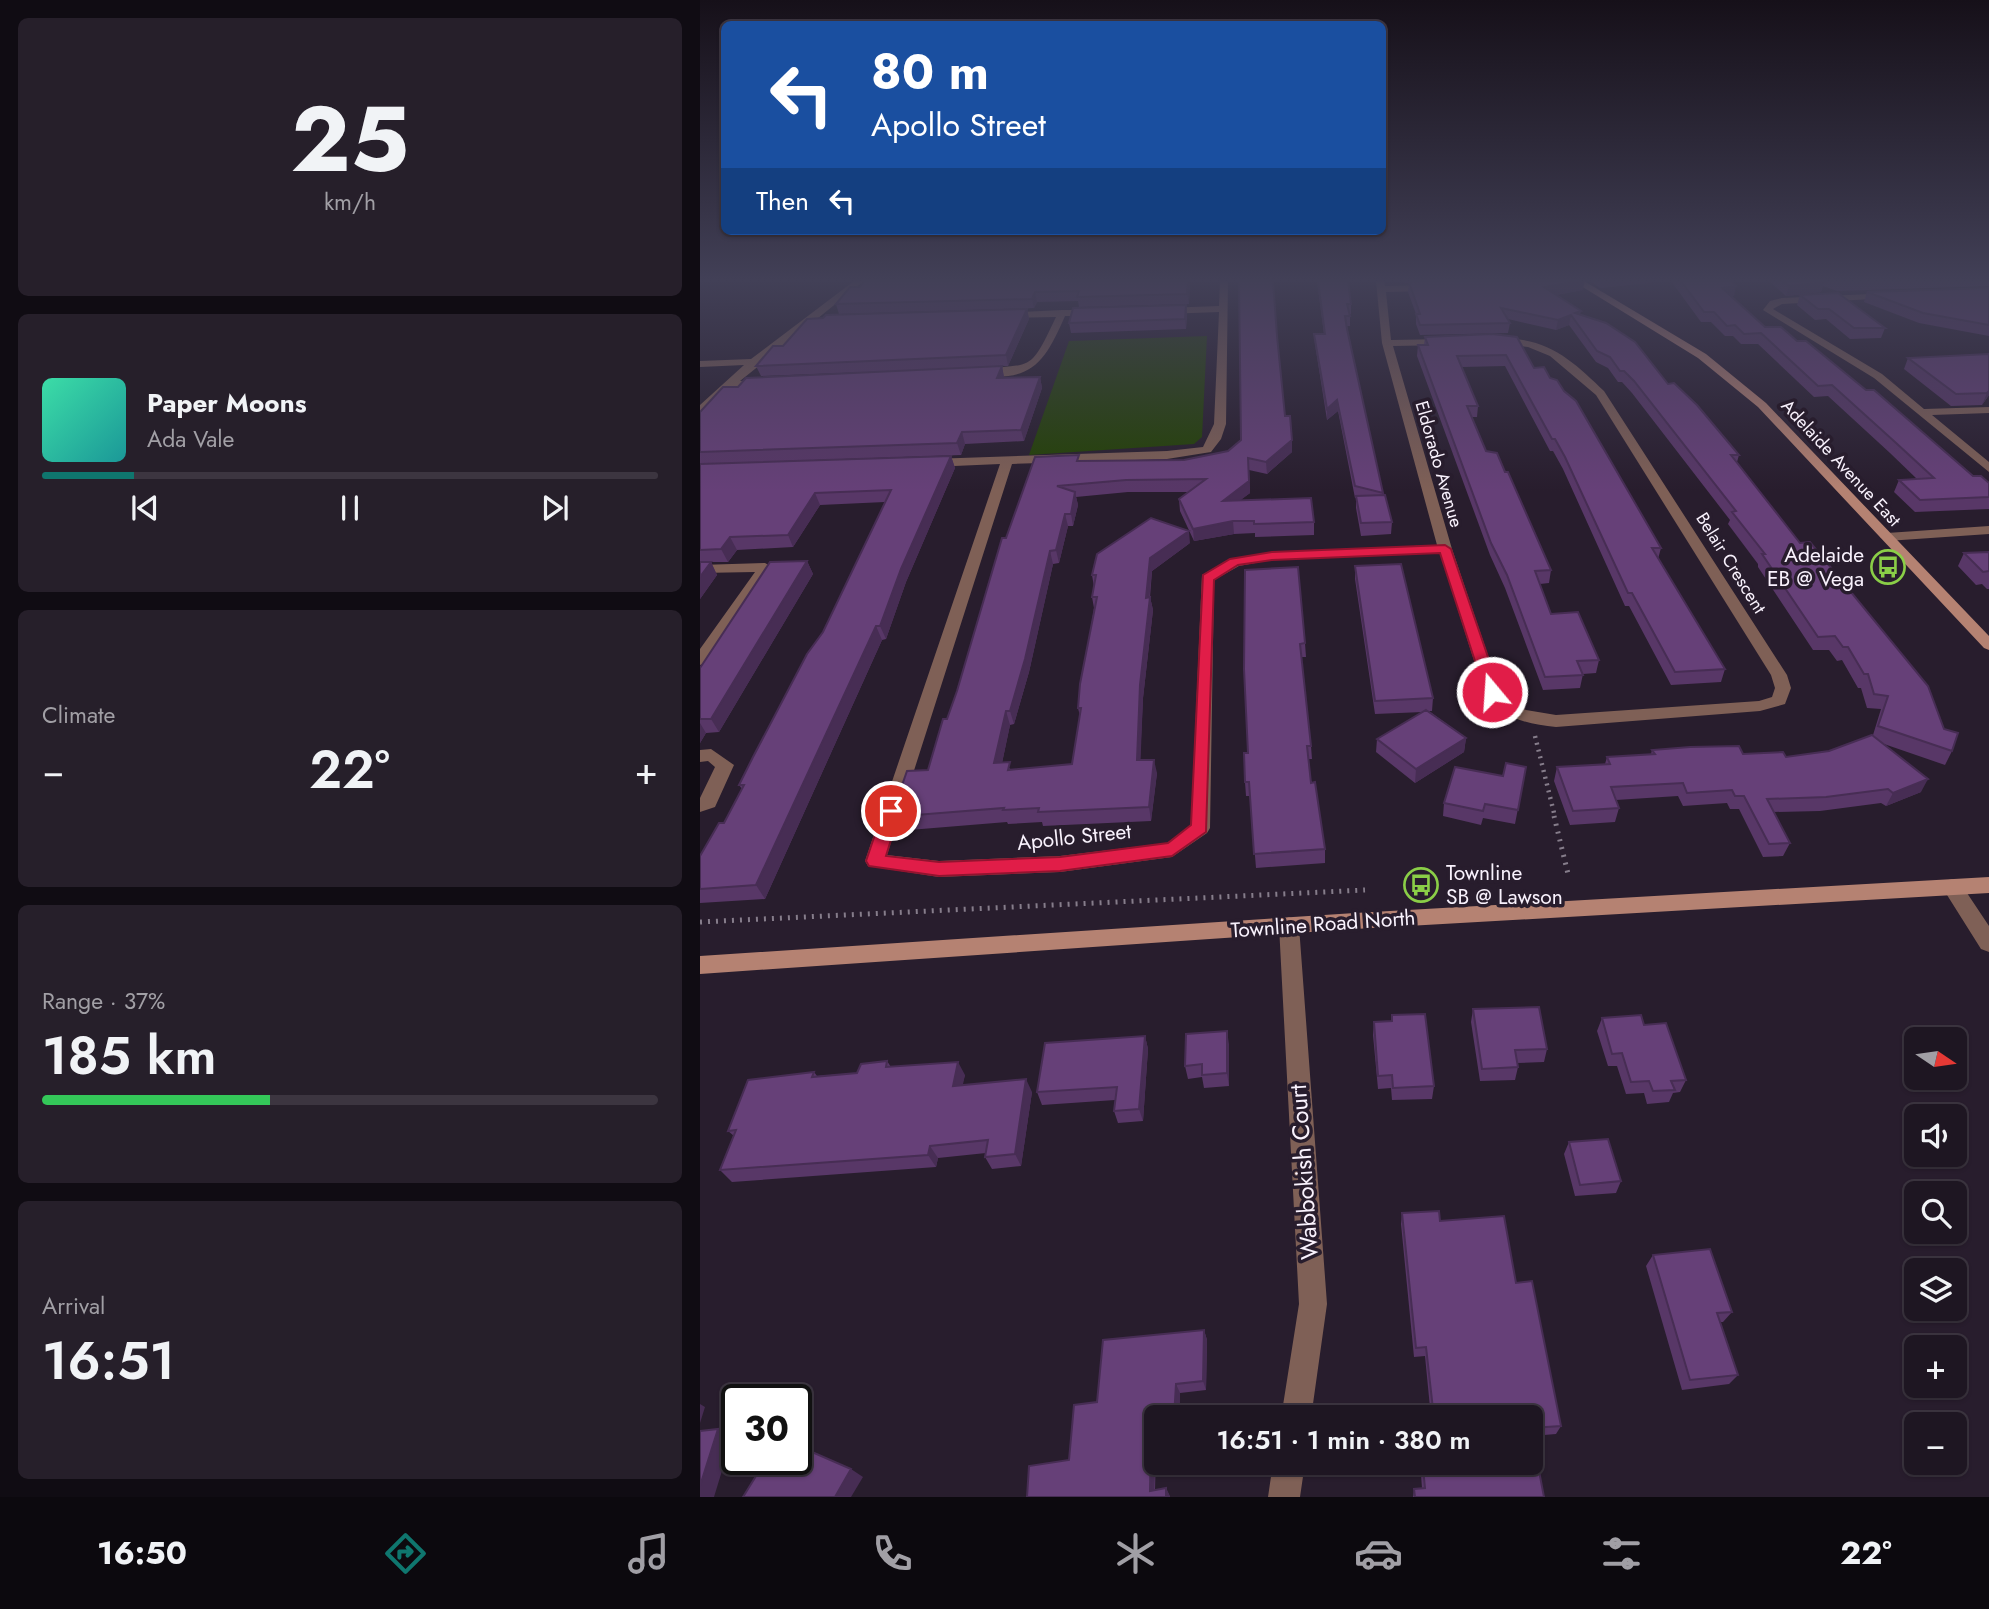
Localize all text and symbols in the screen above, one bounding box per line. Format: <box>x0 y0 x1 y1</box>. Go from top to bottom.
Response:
text: 80 m <box>871 37 989 107</box>
icon: left <box>756 49 847 140</box>
text: 25 <box>291 74 409 205</box>
text: Apollo Street <box>871 102 1046 148</box>
text: Then <box>756 182 809 220</box>
icon: left <box>823 182 861 220</box>
text: km/h <box>324 185 376 219</box>
text: Paper Moons <box>147 384 307 422</box>
street label: Adelaide Avenue East <box>1775 394 1907 533</box>
street label: Eldorado Avenue <box>1409 398 1469 530</box>
text: Ada Vale <box>147 422 234 456</box>
icon: previous <box>126 489 164 527</box>
icon: pause <box>331 489 369 527</box>
icon: next <box>536 489 574 527</box>
street label: Belair Crescent <box>1690 507 1773 619</box>
place label: Adelaide EB @ Vega <box>1767 540 1864 594</box>
bus stop icon: Adelaide EB @ Vega <box>1869 548 1907 586</box>
position arrow <box>1455 655 1529 729</box>
text: Climate <box>42 698 115 732</box>
text: 22° <box>309 732 390 808</box>
text: − <box>42 743 64 798</box>
text: + <box>635 743 658 798</box>
pin <box>861 781 921 841</box>
icon: arrive <box>872 792 910 830</box>
street label: Apollo Street <box>1015 816 1133 858</box>
place label: Townline SB @ Lawson <box>1446 858 1563 912</box>
bus stop icon: Townline SB @ Lawson <box>1402 866 1440 904</box>
street label: Townline Road North <box>1230 903 1416 945</box>
text: Range · 37% <box>42 984 165 1018</box>
text: 185 km <box>42 1018 216 1094</box>
north arrow <box>1904 1027 1967 1090</box>
map controls <box>1904 1027 1967 1475</box>
street label: Wabbokish Court <box>1280 1083 1327 1261</box>
button: sound <box>1904 1104 1967 1167</box>
button: search <box>1904 1181 1967 1244</box>
button: layers <box>1904 1258 1967 1321</box>
text: Arrival <box>42 1289 105 1323</box>
text: 16:51 <box>42 1323 175 1399</box>
button: + <box>1904 1335 1967 1398</box>
speed limit sign: 30 <box>721 1384 812 1475</box>
button: − <box>1904 1412 1967 1475</box>
text: 16:51 · 1 min · 380 m <box>1217 1421 1470 1459</box>
icon: directions <box>381 1529 430 1578</box>
icon: music <box>624 1529 673 1578</box>
icon: phone <box>868 1529 917 1578</box>
icon: climate <box>1111 1529 1160 1578</box>
icon: car <box>1354 1529 1403 1578</box>
icon: filters <box>1597 1529 1646 1578</box>
text: 16:50 <box>97 1530 187 1576</box>
text: 22° <box>1840 1530 1892 1576</box>

